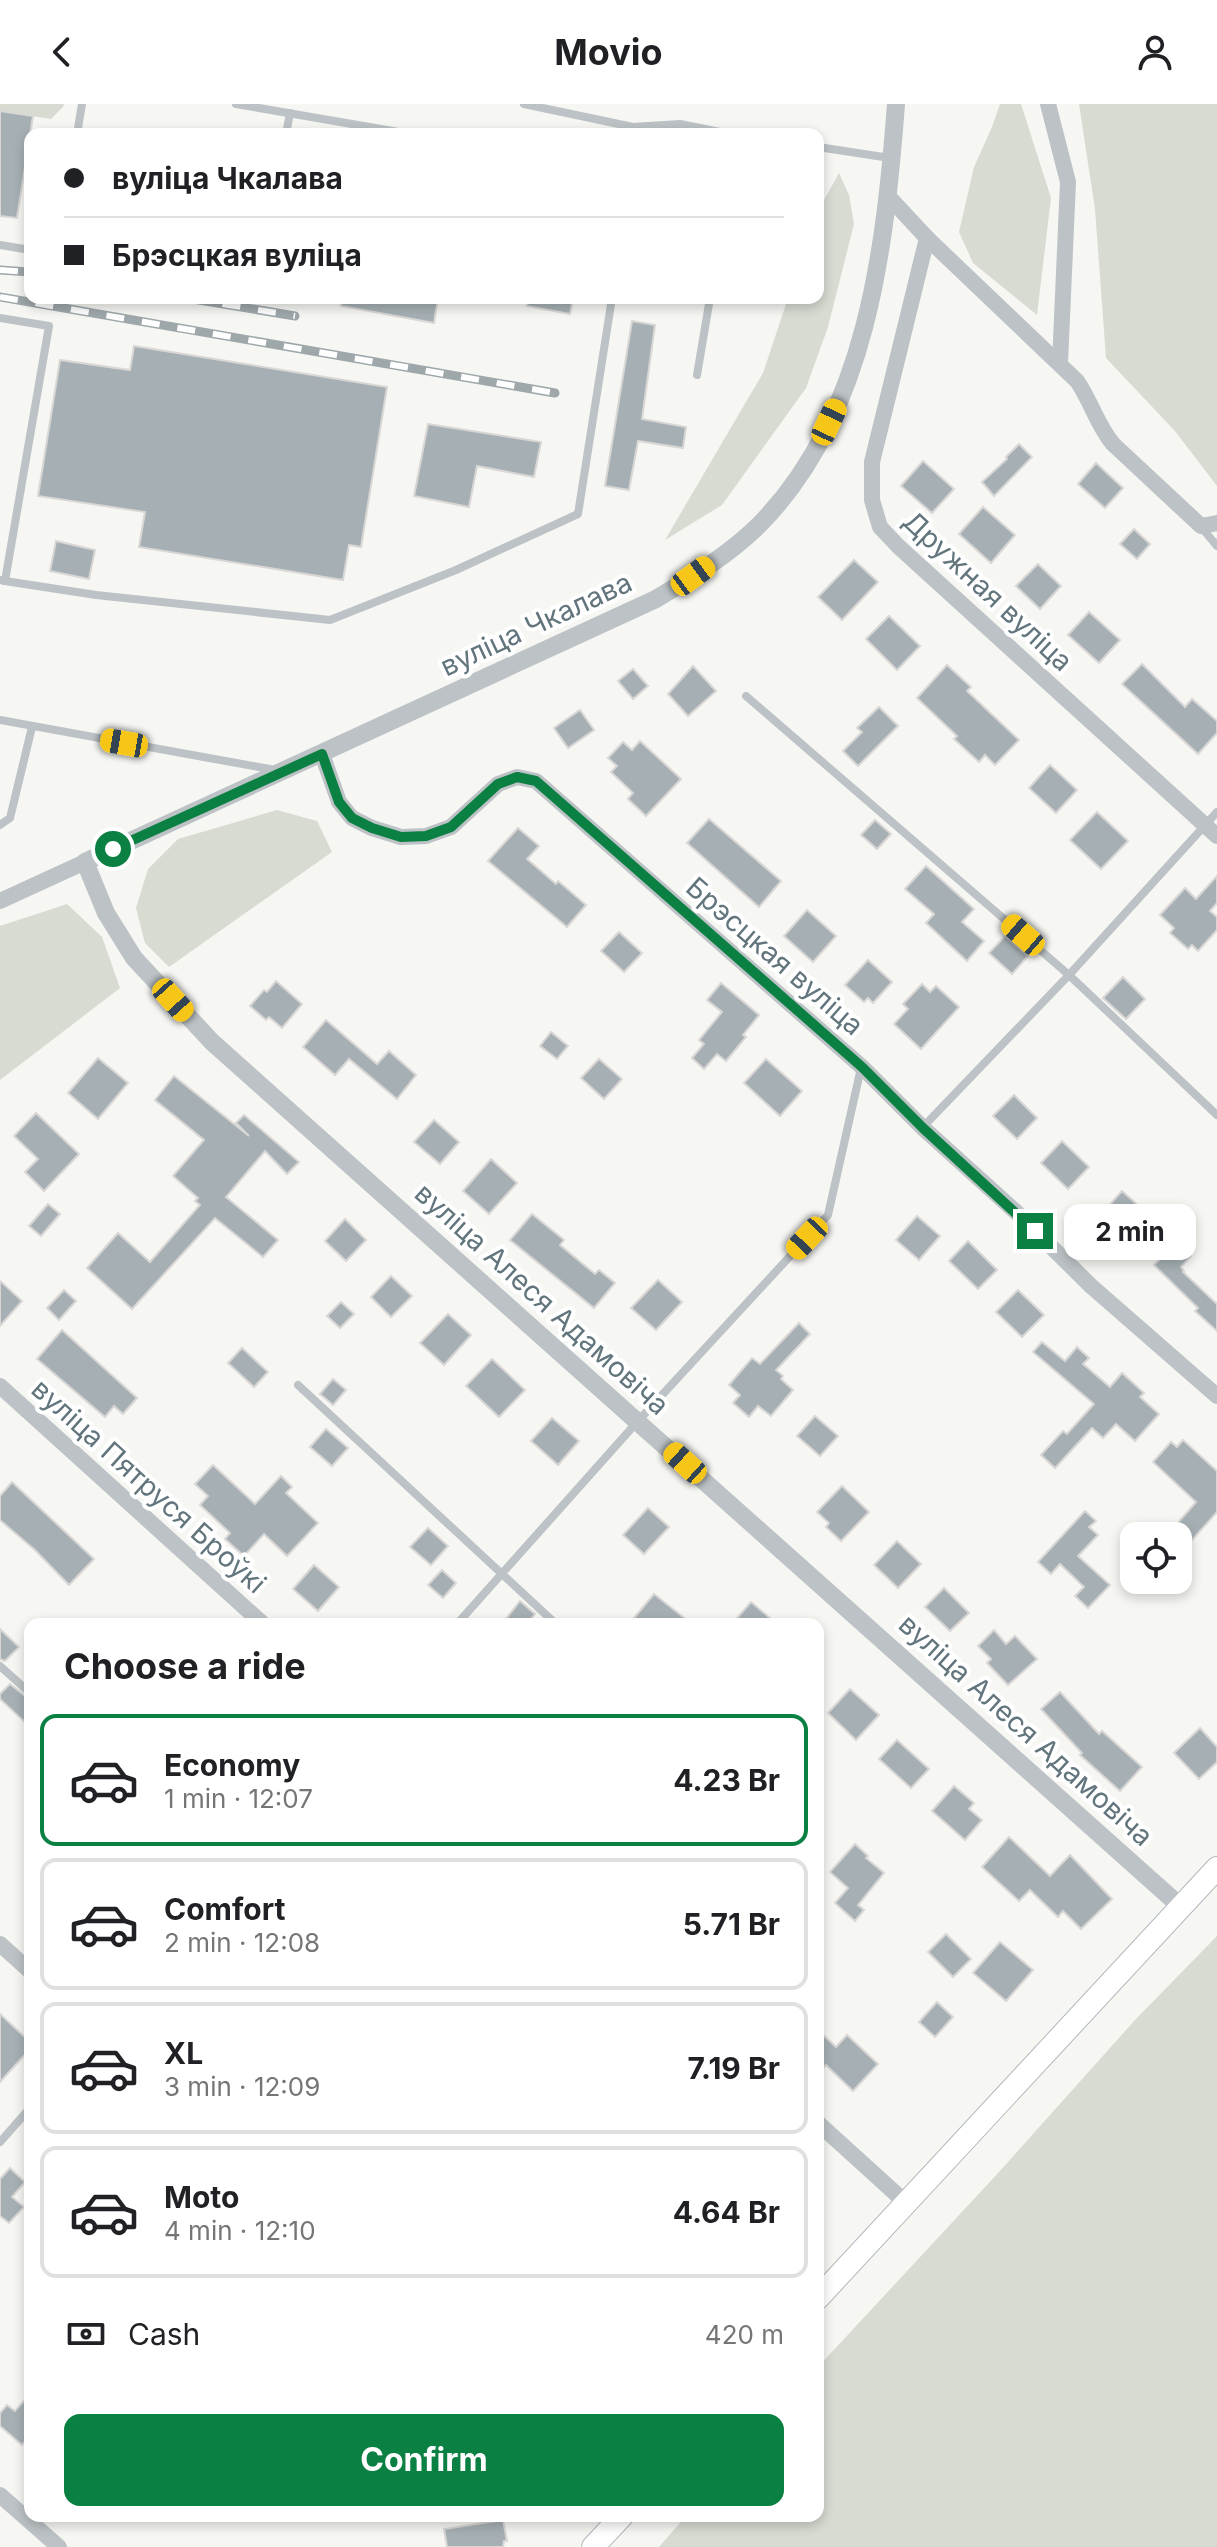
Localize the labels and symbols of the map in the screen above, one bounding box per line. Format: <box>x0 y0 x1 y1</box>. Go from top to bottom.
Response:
car <box>808 395 850 449</box>
street label: Дружная вуліца <box>896 504 1080 678</box>
car <box>667 552 719 600</box>
street label: вуліца Чкалава <box>435 565 637 683</box>
car <box>98 727 150 759</box>
route start <box>95 831 131 867</box>
street label: Брэсцкая вуліца <box>679 870 871 1042</box>
car <box>997 910 1049 960</box>
car <box>148 974 198 1026</box>
street label: вуліца Алеся Адамовіча <box>408 1176 676 1422</box>
callout: 2 min <box>1063 1203 1195 1259</box>
car <box>782 1212 832 1264</box>
route end <box>1017 1213 1053 1249</box>
street label: вуліца Пятруся Броўкі <box>25 1372 273 1600</box>
car <box>659 1438 711 1488</box>
street label: вуліца Алеся Адамовіча <box>892 1607 1160 1853</box>

